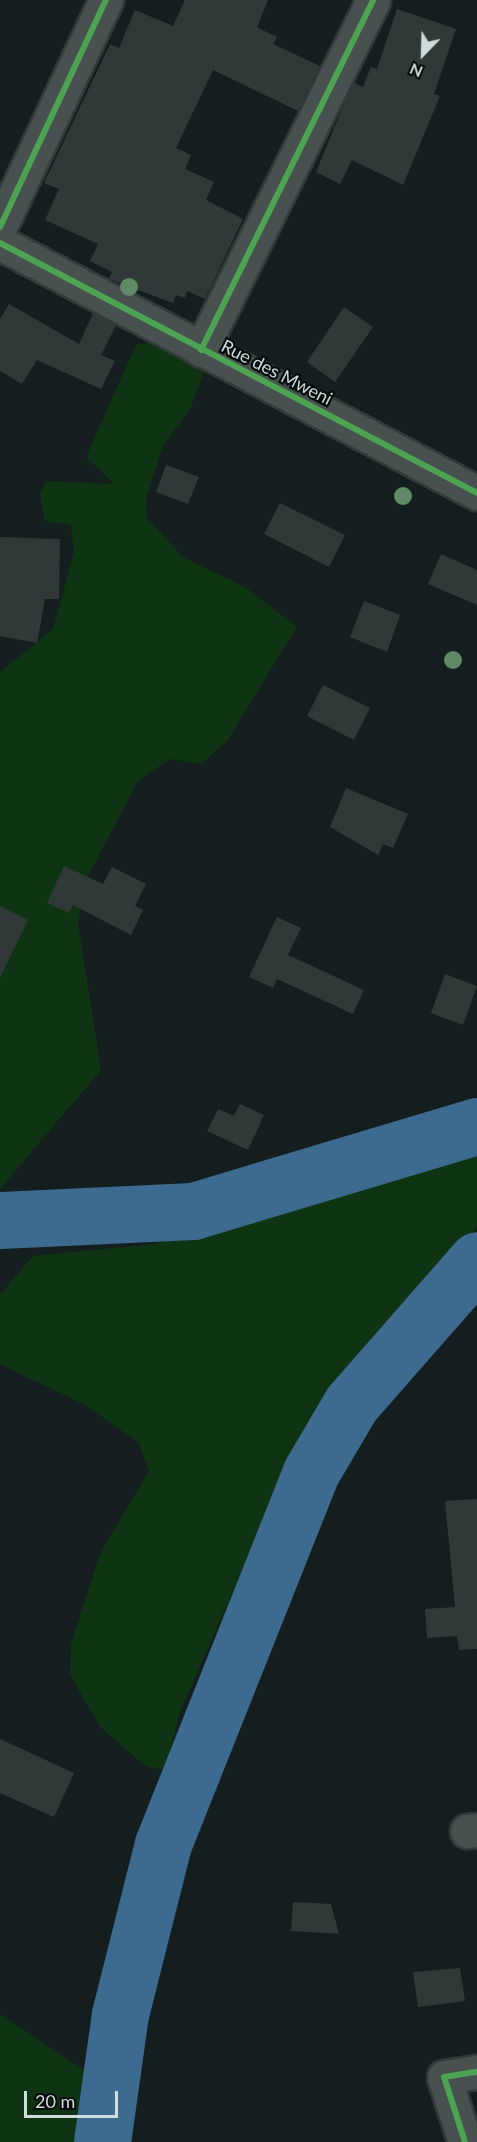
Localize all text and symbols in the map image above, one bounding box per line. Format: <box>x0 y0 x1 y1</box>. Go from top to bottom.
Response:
north arrow <box>393 24 453 84</box>
text: N <box>406 60 425 82</box>
street label: Rue des Mweni <box>218 335 336 409</box>
scale bar <box>27 2079 122 2117</box>
text: 20 m <box>35 2090 75 2112</box>

